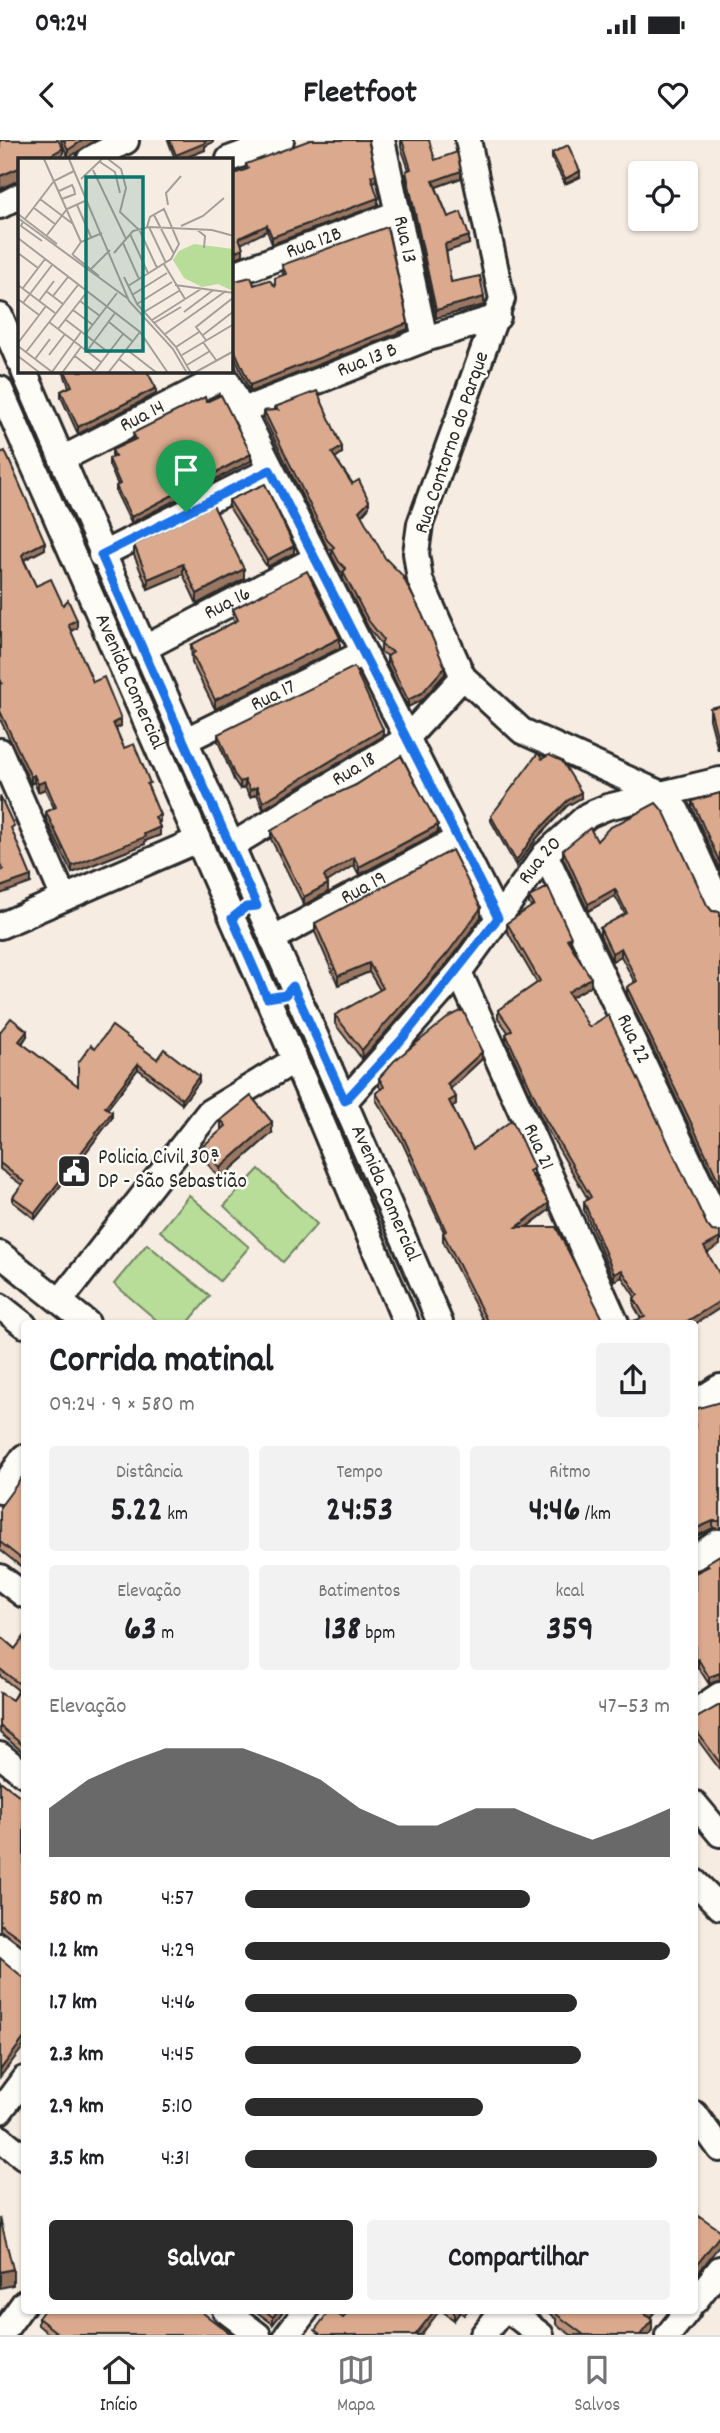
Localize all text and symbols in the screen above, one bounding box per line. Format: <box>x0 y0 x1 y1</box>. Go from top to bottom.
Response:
text: 09:24 <box>35 6 88 43</box>
text: Fleetfoot <box>303 72 417 118</box>
icon: back <box>28 76 66 114</box>
icon: heart <box>654 76 692 114</box>
inset map <box>18 158 233 373</box>
map controls <box>628 161 698 231</box>
button: locate <box>628 161 698 231</box>
street label: Rua 13 <box>384 213 423 266</box>
street label: Rua 12B <box>282 220 347 268</box>
street label: Rua 13 B <box>333 336 402 387</box>
street label: Rua Contorno do Parque <box>408 348 498 538</box>
street label: Rua 14 <box>115 393 171 442</box>
pin <box>156 440 216 512</box>
icon: arrive <box>167 451 205 489</box>
street label: Rua 16 <box>199 580 257 629</box>
street label: Avenida Comercial <box>86 609 172 755</box>
street label: Rua 17 <box>246 673 301 721</box>
street label: Rua 18 <box>327 745 383 795</box>
street label: Rua 20 <box>512 830 569 892</box>
street label: Rua 19 <box>336 864 393 914</box>
street label: Rua 22 <box>608 1009 657 1070</box>
street label: Rua 21 <box>514 1119 561 1175</box>
street label: Avenida Comercial <box>341 1121 427 1266</box>
place label: Policia Civil 30ª DP - São Sebastião <box>98 1144 247 1198</box>
public building icon: Policia Civil 30ª DP - São Sebastião <box>55 1152 93 1190</box>
text: Corrida matinal <box>49 1335 274 1390</box>
button: share <box>596 1343 670 1417</box>
text: 09:24 · 9 × 580 m <box>49 1389 195 1422</box>
text: Distância <box>116 1460 182 1487</box>
text: Tempo <box>336 1460 383 1487</box>
text: Ritmo <box>549 1460 590 1487</box>
text: 5.22 <box>110 1487 163 1537</box>
text: 24:53 <box>326 1487 393 1537</box>
text: 4:46 <box>529 1487 581 1537</box>
text: km <box>163 1502 188 1529</box>
text: /km <box>581 1502 611 1529</box>
text: Elevação <box>117 1579 181 1606</box>
text: Batimentos <box>318 1579 401 1606</box>
text: kcal <box>555 1579 584 1606</box>
text: 63 <box>124 1606 157 1656</box>
text: 138 <box>324 1606 361 1656</box>
text: 359 <box>546 1606 594 1656</box>
text: m <box>157 1621 174 1648</box>
text: bpm <box>361 1621 395 1648</box>
text: Elevação <box>49 1691 126 1724</box>
text: 47–53 m <box>598 1691 670 1724</box>
text: 580 m <box>49 1883 102 1916</box>
text: 4:57 <box>161 1883 194 1916</box>
text: 1.2 km <box>49 1935 98 1968</box>
text: 4:29 <box>161 1935 195 1968</box>
text: 1.7 km <box>49 1987 97 2020</box>
text: 4:46 <box>161 1987 195 2020</box>
text: 2.3 km <box>49 2039 104 2072</box>
text: 4:45 <box>161 2039 195 2072</box>
text: 2.9 km <box>49 2091 104 2124</box>
text: 5:10 <box>161 2091 193 2124</box>
text: 3.5 km <box>49 2143 104 2176</box>
text: 4:31 <box>161 2143 190 2176</box>
button: Salvar <box>49 2220 353 2300</box>
button: Compartilhar <box>367 2220 670 2300</box>
tab: Início <box>100 2351 138 2420</box>
tab: Mapa <box>337 2351 375 2420</box>
tab: Salvos <box>574 2351 620 2420</box>

